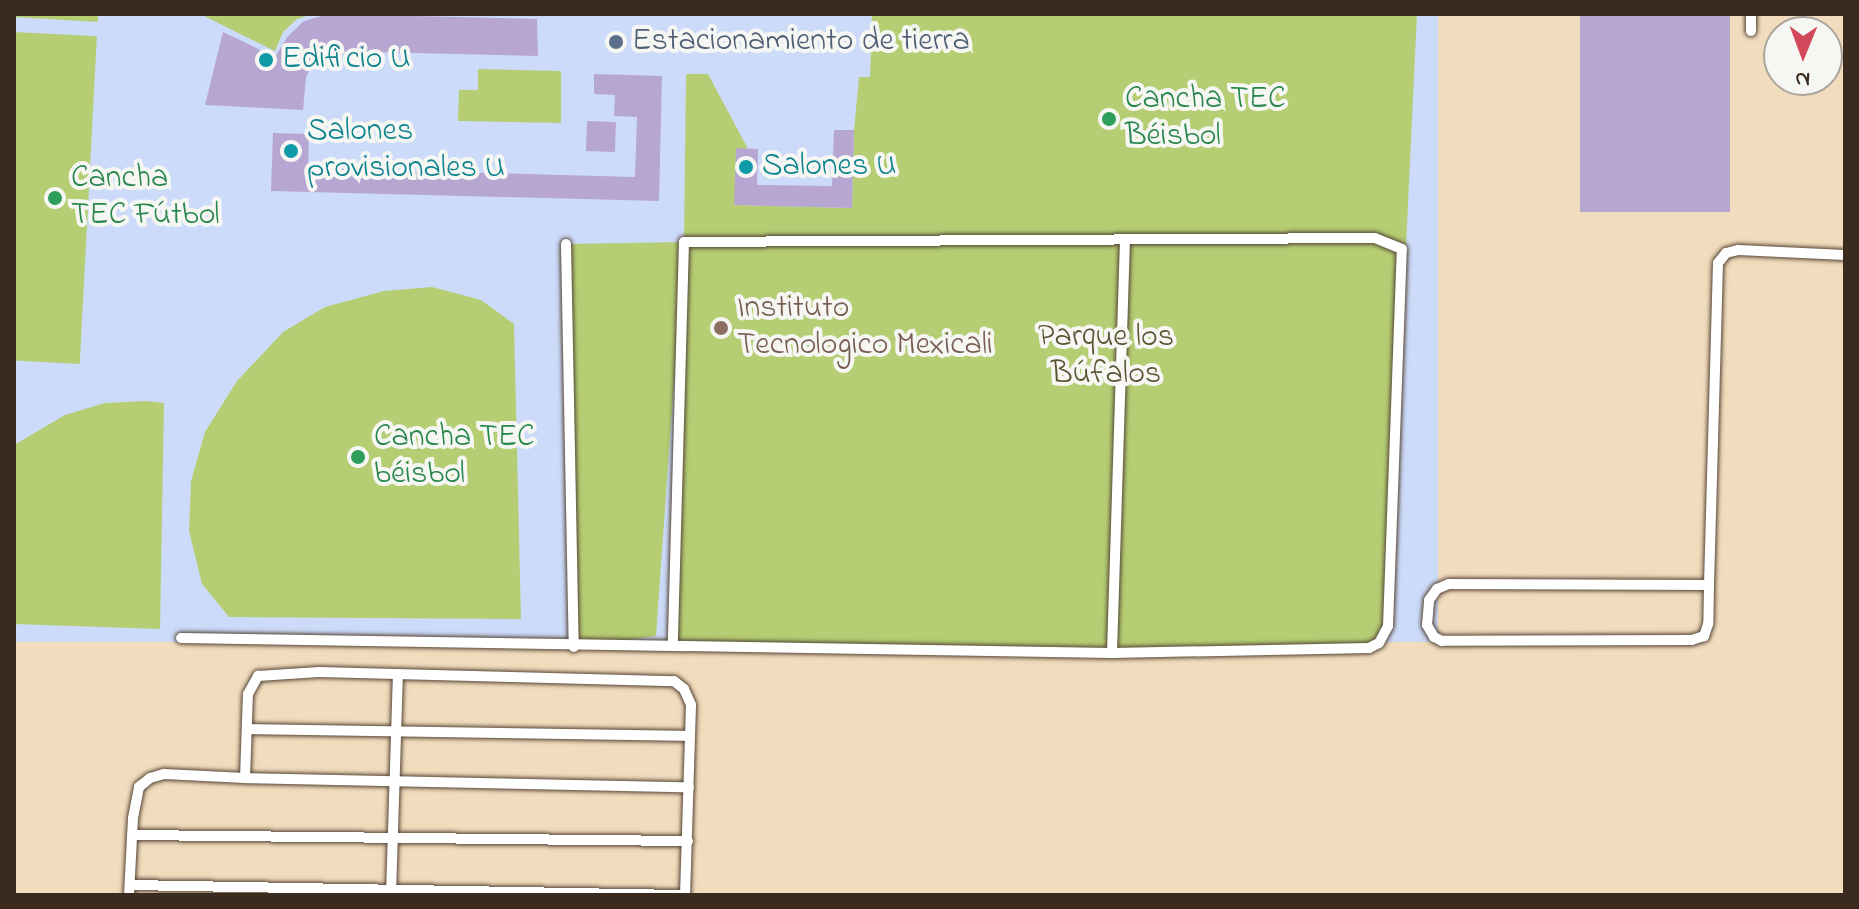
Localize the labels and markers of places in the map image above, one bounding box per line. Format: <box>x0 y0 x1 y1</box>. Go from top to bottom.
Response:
place label: Estacionamiento de tierra <box>632 23 970 61</box>
marker: Estacionamiento de tierra <box>607 33 625 51</box>
place label: Edificio U <box>282 41 411 79</box>
marker: Edificio U <box>257 51 275 69</box>
place label: Cancha TEC Béisbol <box>1125 82 1286 157</box>
marker: Cancha TEC Béisbol <box>1100 110 1118 128</box>
place label: Salones provisionales U <box>307 114 505 189</box>
marker: Salones provisionales U <box>282 142 300 160</box>
place label: Salones U <box>762 148 896 186</box>
marker: Salones U <box>737 158 755 176</box>
place label: Cancha TEC Fútbol <box>71 161 220 236</box>
marker: Cancha TEC Fútbol <box>46 189 64 207</box>
place label: Instituto Tecnologico Mexicali <box>737 291 993 366</box>
marker: Instituto Tecnologico Mexicali <box>712 319 730 337</box>
place label: Cancha TEC béisbol <box>374 420 535 495</box>
marker: Cancha TEC béisbol <box>349 448 367 466</box>

